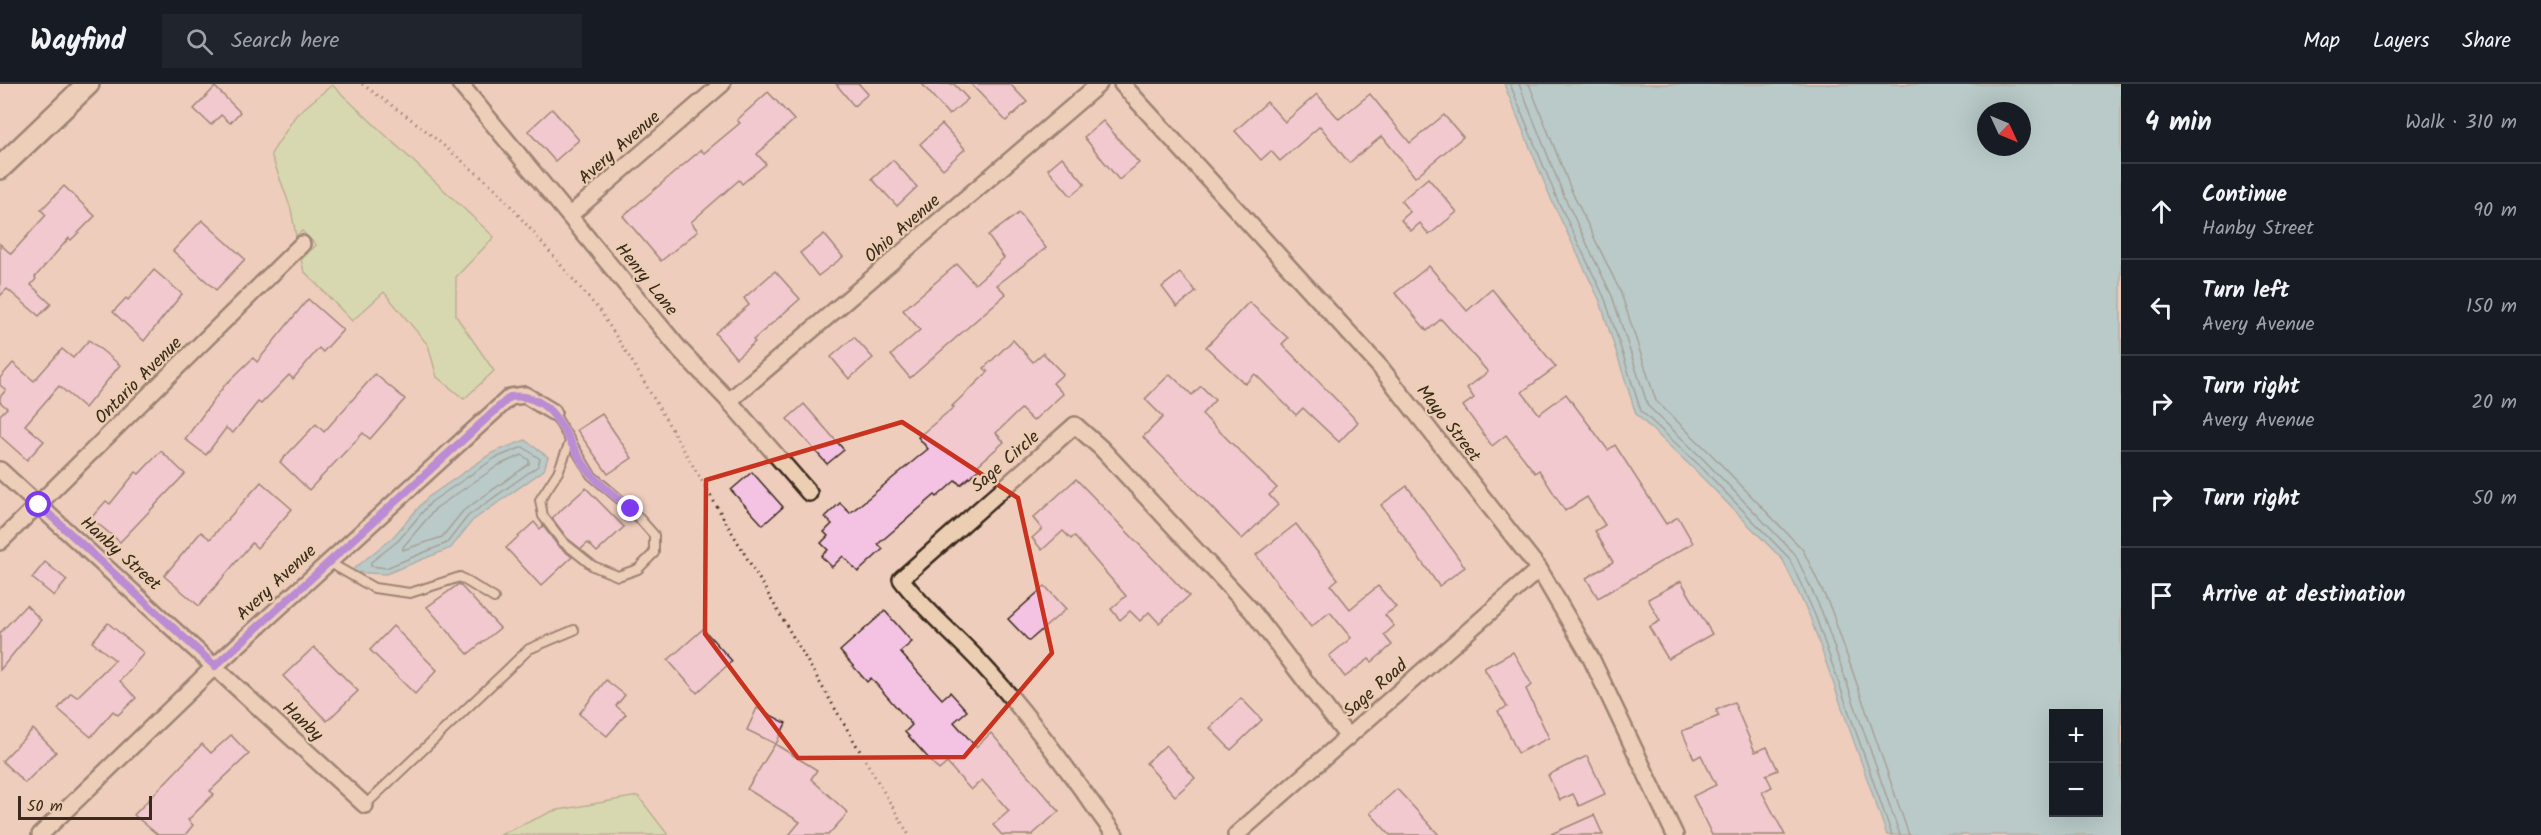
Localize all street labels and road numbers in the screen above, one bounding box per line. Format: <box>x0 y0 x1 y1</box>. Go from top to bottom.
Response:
street label: Avery Avenue <box>572 104 668 192</box>
street label: Ohio Avenue <box>858 188 948 271</box>
street label: Henry Lane <box>607 237 685 323</box>
street label: Ontario Avenue <box>88 330 190 432</box>
street label: Mayo Street <box>1408 379 1488 470</box>
street label: Sage Circle <box>965 424 1047 500</box>
street label: Hanby Street <box>73 510 168 599</box>
street label: Avery Avenue <box>230 538 324 628</box>
street label: Sage Road <box>1337 652 1416 726</box>
street label: Hanby <box>275 695 330 749</box>

